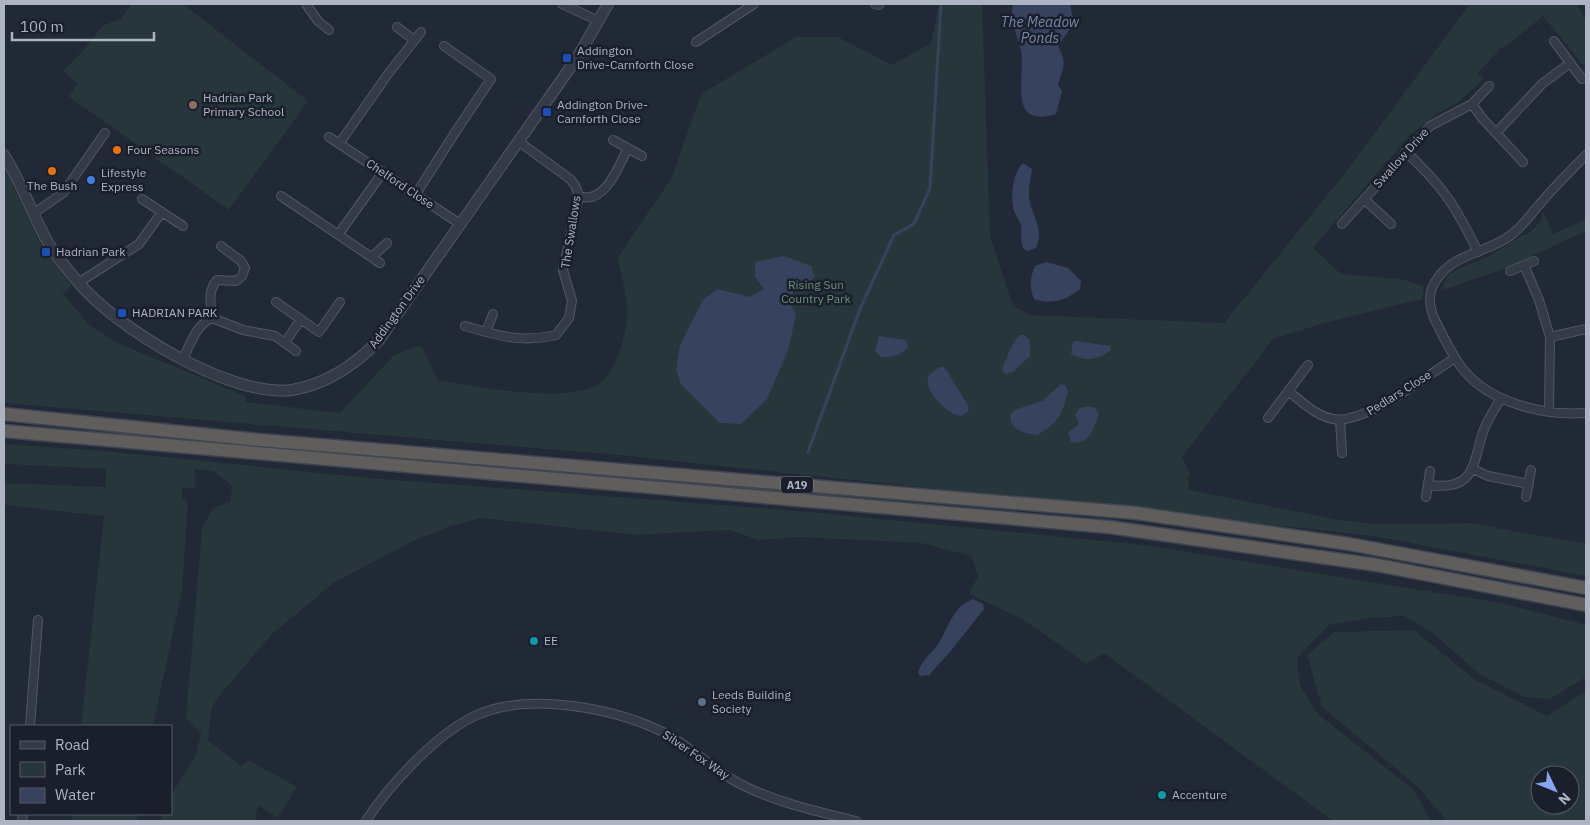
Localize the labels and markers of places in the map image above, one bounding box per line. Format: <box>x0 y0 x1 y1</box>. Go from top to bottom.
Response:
place label: Addington Drive-Carnforth Close <box>577 43 694 72</box>
marker: Addington Drive-Carnforth Close <box>561 52 573 64</box>
place label: Hadrian Park Primary School <box>203 90 284 119</box>
place label: Addington Drive- Carnforth Close <box>557 97 648 126</box>
marker: Hadrian Park Primary School <box>187 99 199 111</box>
marker: Addington Drive- Carnforth Close <box>541 106 553 118</box>
place label: Four Seasons <box>127 142 200 157</box>
marker: Four Seasons <box>111 144 123 156</box>
marker: The Bush <box>46 165 58 177</box>
place label: Lifestyle Express <box>101 165 147 194</box>
marker: Lifestyle Express <box>85 174 97 186</box>
place label: The Bush <box>27 178 77 193</box>
place label: Hadrian Park <box>56 244 126 259</box>
marker: Hadrian Park <box>40 246 52 258</box>
place label: HADRIAN PARK <box>132 305 218 320</box>
marker: HADRIAN PARK <box>116 307 128 319</box>
place label: EE <box>544 633 558 648</box>
marker: EE <box>528 635 540 647</box>
place label: Leeds Building Society <box>712 687 791 716</box>
marker: Leeds Building Society <box>696 696 708 708</box>
place label: Accenture <box>1172 787 1227 802</box>
marker: Accenture <box>1156 789 1168 801</box>

